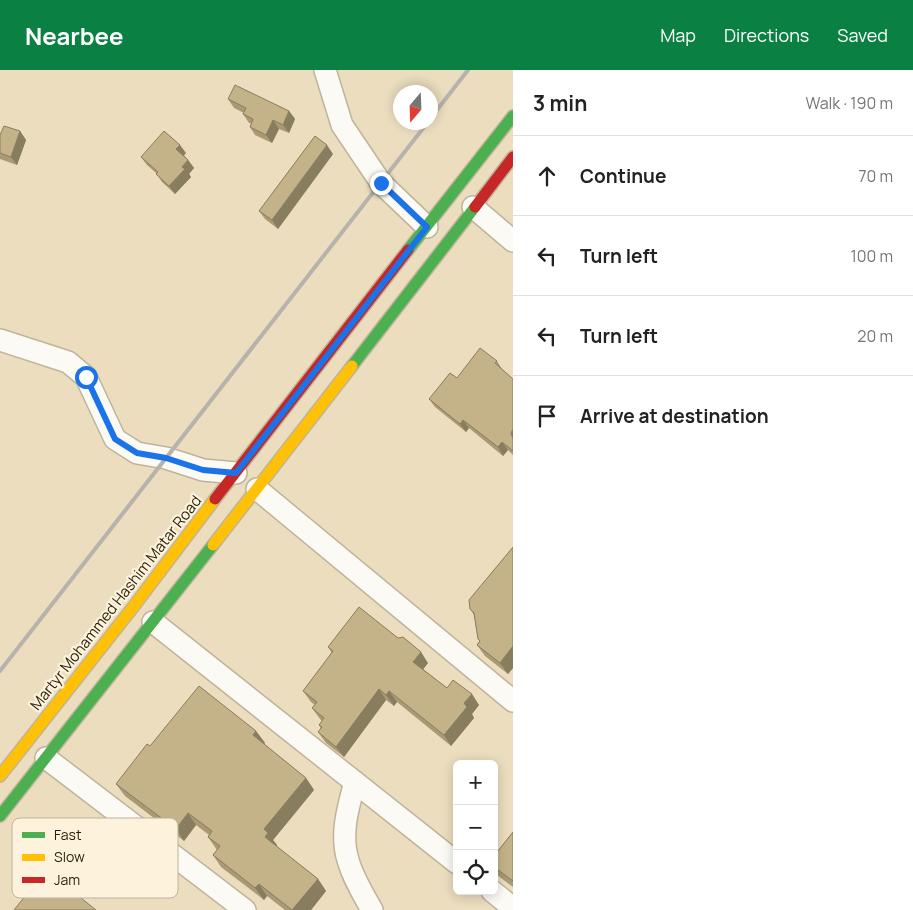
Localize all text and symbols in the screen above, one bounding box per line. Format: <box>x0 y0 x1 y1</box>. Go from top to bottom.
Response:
text: Nearbee <box>25 19 124 52</box>
text: Map <box>660 23 696 47</box>
text: Directions <box>724 23 809 47</box>
text: Saved <box>837 23 888 47</box>
north arrow <box>393 85 438 130</box>
text: 3 min <box>533 89 587 117</box>
text: Walk · 190 m <box>805 92 893 114</box>
icon: ahead <box>533 162 561 190</box>
text: Continue <box>580 163 666 189</box>
text: 70 m <box>858 165 893 187</box>
route end <box>370 172 393 195</box>
icon: left <box>533 242 561 270</box>
text: Turn left <box>580 243 658 269</box>
text: 100 m <box>850 245 893 267</box>
icon: left <box>533 322 561 350</box>
text: Turn left <box>580 323 658 349</box>
text: 20 m <box>857 325 893 347</box>
route start <box>75 366 98 389</box>
icon: arrive <box>533 402 561 430</box>
text: Arrive at destination <box>580 403 769 429</box>
street label: Martyr Mohammed Hashim Matar Road <box>25 491 206 714</box>
map controls <box>453 760 498 895</box>
button: + <box>453 760 498 805</box>
button: − <box>453 805 498 850</box>
legend <box>12 818 178 898</box>
text: Fast <box>54 825 82 844</box>
text: Slow <box>54 847 85 866</box>
button: locate <box>453 850 498 895</box>
text: Jam <box>54 870 80 889</box>

